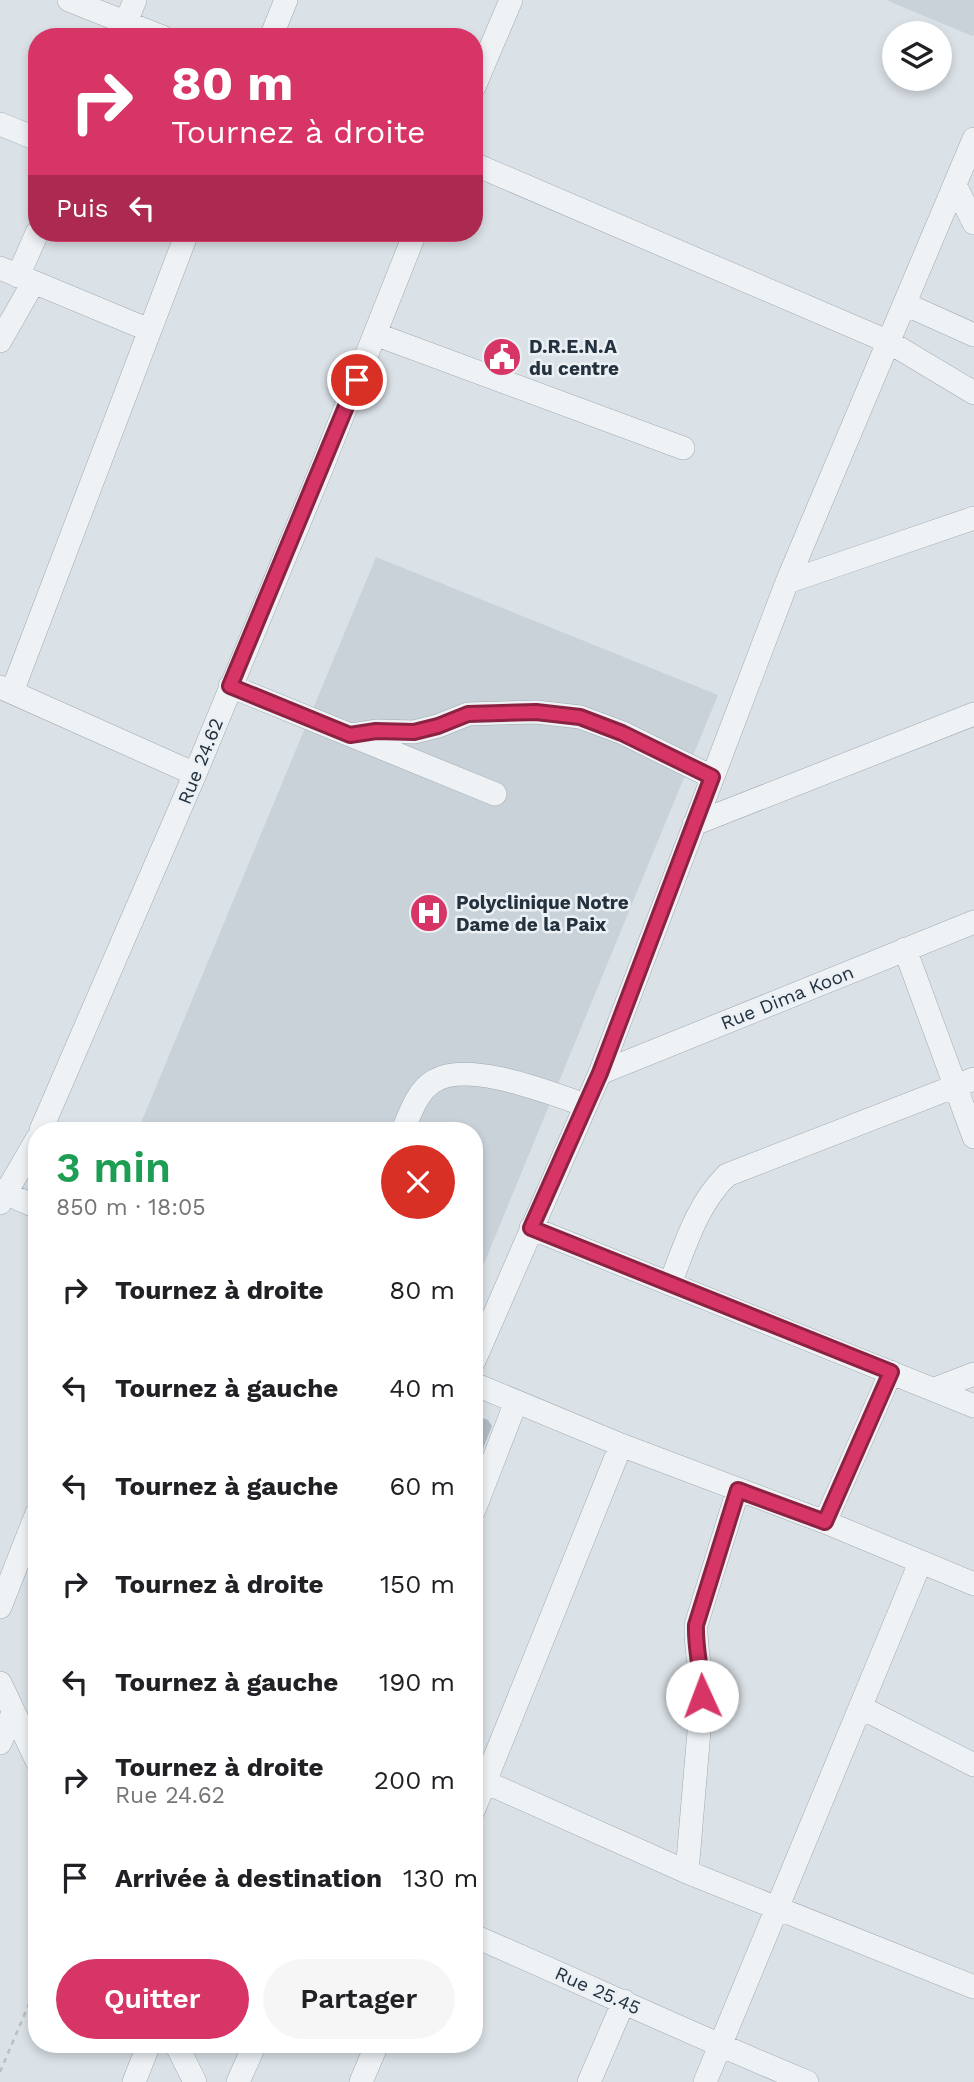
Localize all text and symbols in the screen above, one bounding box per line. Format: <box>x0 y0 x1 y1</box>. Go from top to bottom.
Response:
map controls <box>882 21 952 91</box>
button: layers <box>882 21 952 91</box>
text: 80 m <box>171 54 293 112</box>
icon: right <box>56 56 147 147</box>
text: Tournez à droite <box>171 113 426 151</box>
icon: left <box>123 189 161 227</box>
text: Puis <box>56 193 109 223</box>
place label: D.R.E.N.A du centre <box>529 335 619 380</box>
public building icon: D.R.E.N.A du centre <box>481 336 523 378</box>
pin <box>327 350 387 410</box>
icon: arrive <box>338 361 376 399</box>
street label: Rue 24.62 <box>173 715 228 808</box>
place label: Polyclinique Notre Dame de la Paix <box>456 891 629 936</box>
hospital icon: Polyclinique Notre Dame de la Paix <box>408 892 450 934</box>
street label: Rue Dima Koon <box>717 960 857 1035</box>
text: 3 min <box>56 1143 171 1192</box>
button: close <box>381 1145 455 1219</box>
text: 850 m · 18:05 <box>56 1194 206 1221</box>
icon: right <box>56 1271 94 1309</box>
text: Tournez à droite <box>115 1275 324 1305</box>
text: 80 m <box>389 1275 455 1305</box>
icon: left <box>56 1369 94 1407</box>
text: Tournez à gauche <box>115 1373 338 1403</box>
text: 40 m <box>389 1373 455 1403</box>
icon: left <box>56 1467 94 1505</box>
text: Tournez à gauche <box>115 1471 338 1501</box>
text: 60 m <box>389 1471 455 1501</box>
icon: right <box>56 1565 94 1603</box>
text: Tournez à droite <box>115 1569 324 1599</box>
text: 150 m <box>380 1569 455 1599</box>
position arrow <box>665 1659 739 1733</box>
icon: left <box>56 1663 94 1701</box>
text: Tournez à gauche <box>115 1667 338 1697</box>
text: 190 m <box>379 1667 455 1697</box>
text: Tournez à droite <box>115 1752 324 1782</box>
icon: right <box>56 1761 94 1799</box>
text: 200 m <box>374 1765 455 1795</box>
text: Rue 24.62 <box>115 1782 225 1809</box>
icon: arrive <box>56 1859 94 1897</box>
text: Arrivée à destination <box>115 1863 382 1893</box>
text: 130 m <box>403 1863 478 1893</box>
button: Quitter <box>56 1959 249 2039</box>
button: Partager <box>263 1959 455 2039</box>
street label: Rue 25.45 <box>551 1961 644 2020</box>

